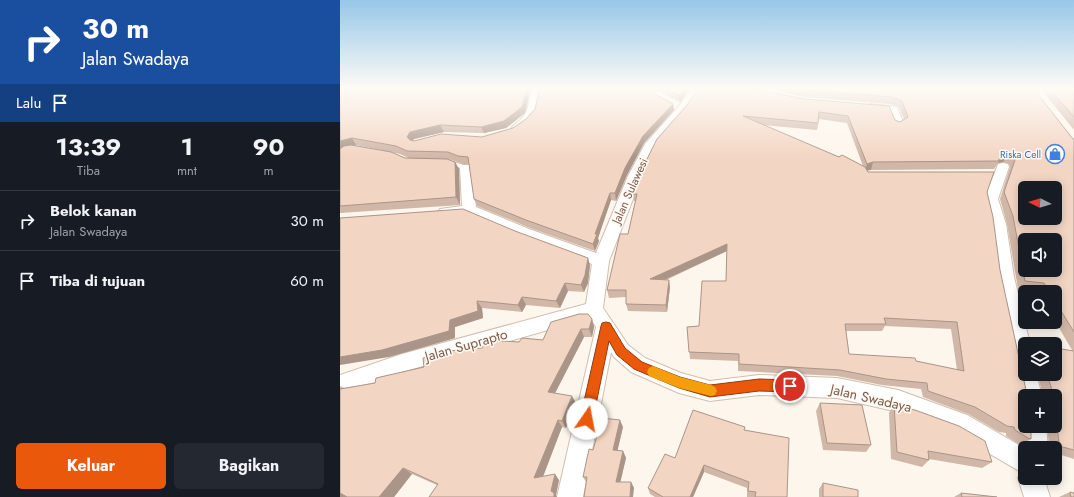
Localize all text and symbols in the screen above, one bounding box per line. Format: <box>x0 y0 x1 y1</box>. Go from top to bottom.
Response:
text: 30 m <box>82 8 149 49</box>
icon: right <box>16 16 68 68</box>
text: Jalan Swadaya <box>82 46 189 72</box>
text: Lalu <box>16 92 41 114</box>
icon: arrive <box>49 92 71 114</box>
text: 13:39 <box>56 129 121 164</box>
text: 1 <box>181 129 193 164</box>
text: 90 <box>253 129 284 164</box>
shop icon: Riska Cell <box>1044 143 1066 165</box>
place label: Riska Cell <box>1000 147 1041 162</box>
street label: Jalan Sulawesi <box>607 155 653 229</box>
text: Tiba <box>77 161 100 180</box>
text: mnt <box>177 161 197 180</box>
text: m <box>263 161 274 180</box>
north arrow <box>1018 181 1062 225</box>
map controls <box>1018 181 1062 485</box>
text: Belok kanan <box>50 200 137 222</box>
icon: right <box>16 210 38 232</box>
text: 30 m <box>291 210 324 232</box>
text: Jalan Swadaya <box>50 222 127 241</box>
button: sound <box>1018 233 1062 277</box>
icon: arrive <box>16 270 38 292</box>
text: Tiba di tujuan <box>50 270 145 292</box>
text: 60 m <box>290 270 324 292</box>
button: search <box>1018 285 1062 329</box>
street label: Jalan Suprapto <box>420 324 510 367</box>
button: layers <box>1018 337 1062 381</box>
pin <box>773 369 807 403</box>
icon: arrive <box>779 375 801 397</box>
street label: Jalan Swadaya <box>826 378 914 417</box>
button: + <box>1018 389 1062 433</box>
position arrow <box>566 398 608 440</box>
button: − <box>1018 441 1062 485</box>
button: Keluar <box>16 443 166 489</box>
button: Bagikan <box>174 443 324 489</box>

